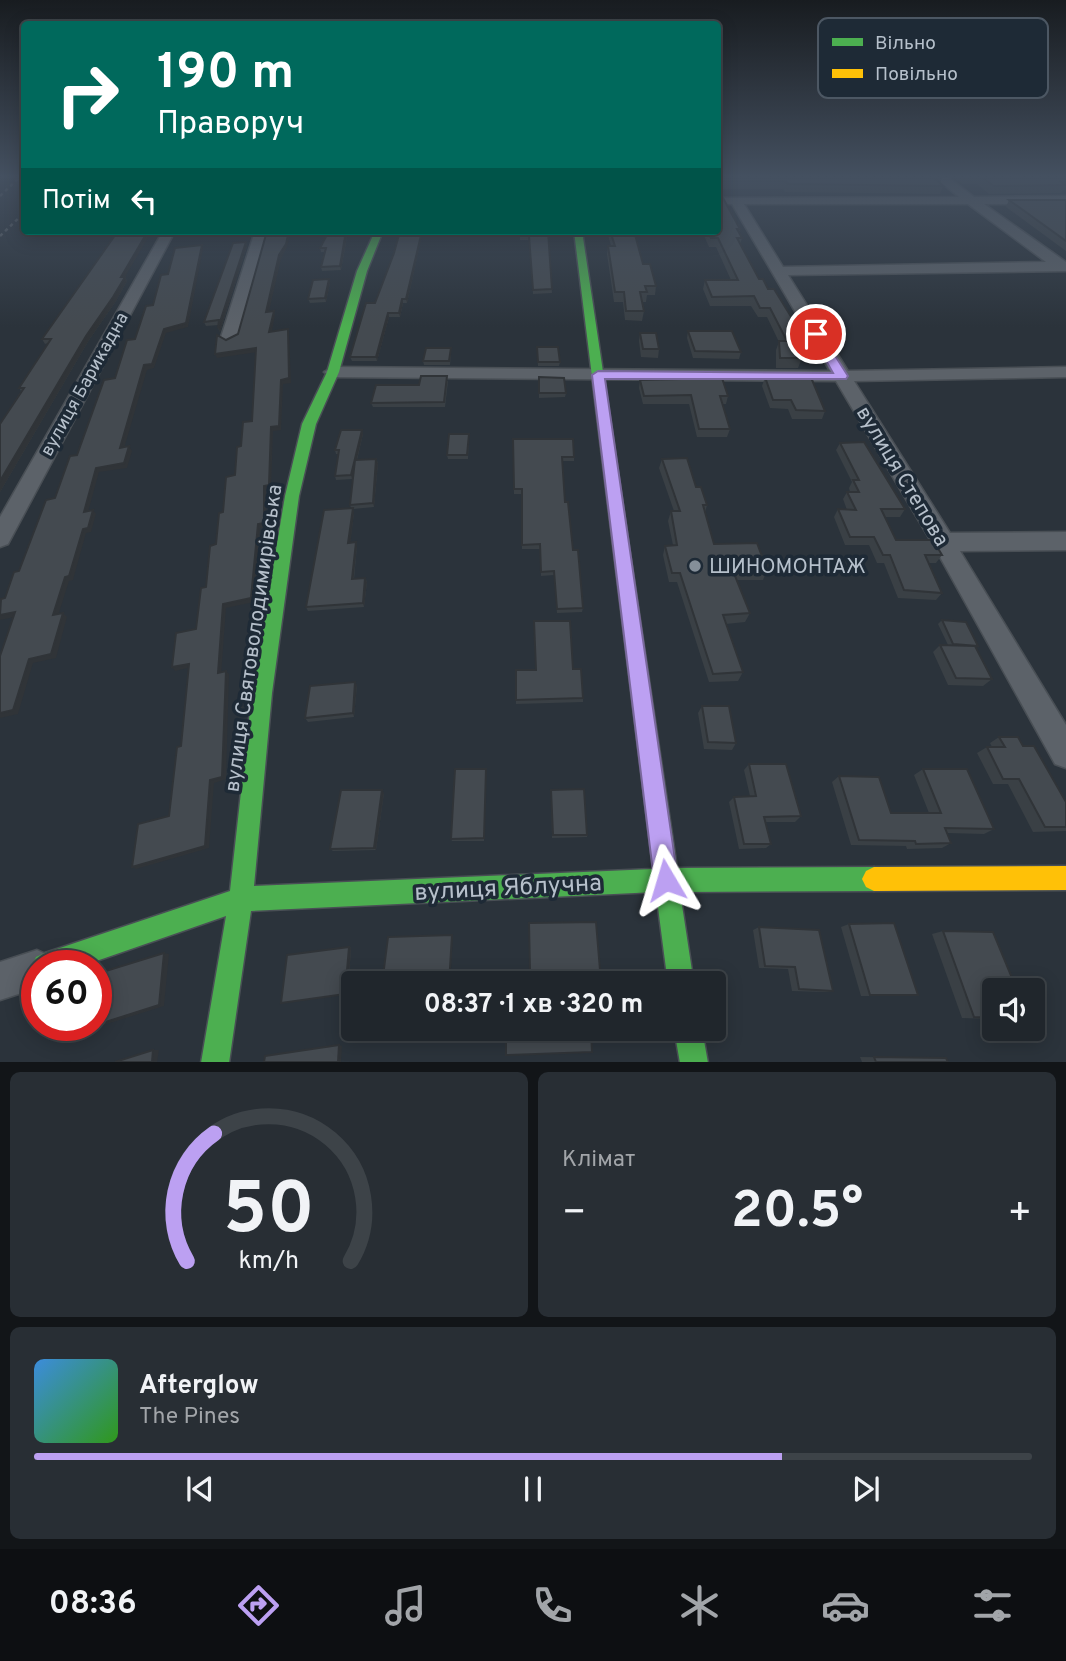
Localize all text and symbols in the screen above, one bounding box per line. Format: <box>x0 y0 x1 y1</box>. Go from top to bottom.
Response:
legend <box>818 18 1048 98</box>
text: Вільно <box>875 32 936 56</box>
text: 190 m <box>157 44 294 106</box>
icon: right <box>42 49 133 140</box>
text: Повільно <box>875 63 958 87</box>
text: Праворуч <box>157 105 304 145</box>
icon: left <box>125 182 163 220</box>
text: Потім <box>42 185 111 218</box>
pin <box>786 304 846 364</box>
street label: вулиця Барикадна <box>36 309 134 461</box>
icon: arrive <box>797 315 835 353</box>
street label: вулиця Степова <box>849 402 954 552</box>
street label: вулиця Святоволодимирівська <box>220 483 289 794</box>
place label: ШИНОМОНТАЖ <box>709 554 866 581</box>
marker: ШИНОМОНТАЖ <box>687 558 703 574</box>
position arrow <box>629 843 703 917</box>
street label: вулиця Яблучна <box>414 869 603 909</box>
speed limit sign: 60 <box>21 950 112 1041</box>
map controls <box>982 978 1045 1041</box>
button: sound <box>982 978 1045 1041</box>
text: 08:37 · 1 хв · 320 m <box>424 989 643 1022</box>
text: Клімат <box>562 1146 635 1175</box>
text: 50 <box>223 1167 315 1259</box>
text: 20.5° <box>731 1180 863 1246</box>
text: − <box>562 1190 587 1239</box>
text: + <box>1007 1190 1032 1239</box>
text: km/h <box>239 1245 299 1277</box>
text: Afterglow <box>139 1370 259 1403</box>
text: The Pines <box>139 1403 240 1432</box>
icon: previous <box>181 1470 219 1508</box>
icon: pause <box>514 1470 552 1508</box>
icon: next <box>847 1470 885 1508</box>
icon: directions <box>234 1581 283 1630</box>
icon: music <box>381 1581 430 1630</box>
icon: phone <box>528 1581 577 1630</box>
icon: climate <box>675 1581 724 1630</box>
icon: car <box>821 1581 870 1630</box>
icon: filters <box>968 1581 1017 1630</box>
text: 08:36 <box>49 1585 137 1625</box>

